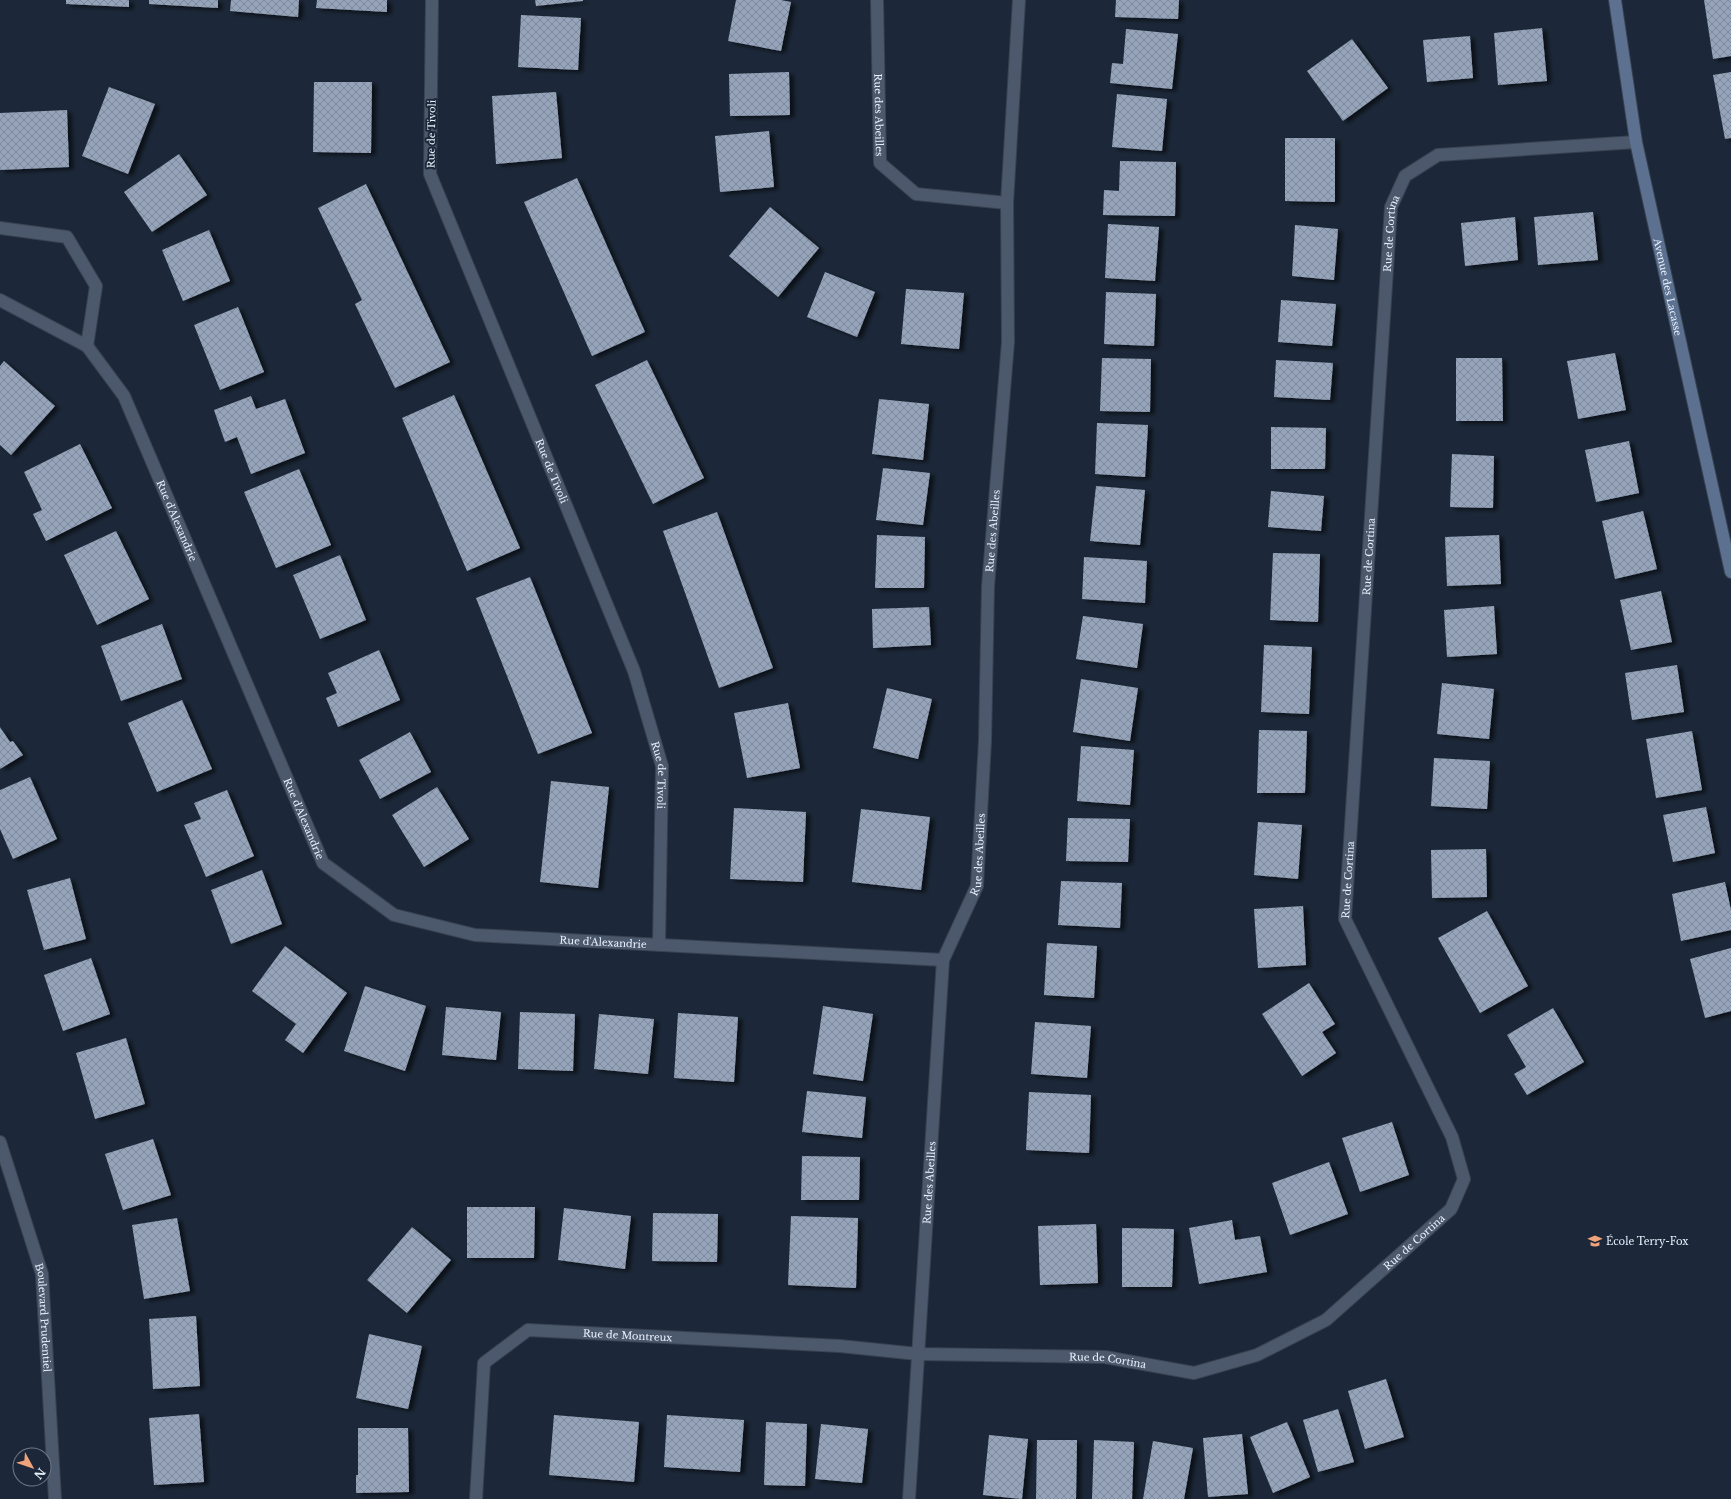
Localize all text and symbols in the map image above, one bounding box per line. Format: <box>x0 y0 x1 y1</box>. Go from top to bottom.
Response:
street label: Rue des Abeilles <box>871 73 886 157</box>
street label: Rue de Tivoli <box>424 99 439 168</box>
street label: Rue de Cortina <box>1381 193 1403 272</box>
street label: Avenue des Lacasse <box>1650 236 1685 337</box>
street label: Rue de Tivoli <box>532 437 571 506</box>
street label: Rue d'Alexandrie <box>154 478 200 564</box>
street label: Rue des Abeilles <box>983 489 1003 573</box>
street label: Rue de Cortina <box>1360 517 1378 596</box>
street label: Rue de Tivoli <box>648 740 668 810</box>
street label: Rue d'Alexandrie <box>281 776 327 862</box>
street label: Rue des Abeilles <box>967 812 988 898</box>
street label: Rue de Cortina <box>1339 840 1357 919</box>
street label: Rue d'Alexandrie <box>559 934 647 951</box>
street label: Rue des Abeilles <box>920 1140 939 1224</box>
street label: Rue de Cortina <box>1381 1211 1448 1273</box>
school or university icon: École Terry-Fox <box>1587 1233 1603 1249</box>
place label: École Terry-Fox <box>1606 1234 1688 1248</box>
street label: Boulevard Prudentiel <box>32 1261 54 1372</box>
street label: Rue de Montreux <box>583 1327 673 1344</box>
street label: Rue de Cortina <box>1069 1350 1148 1371</box>
north arrow <box>12 1447 52 1487</box>
text: N <box>31 1465 48 1482</box>

